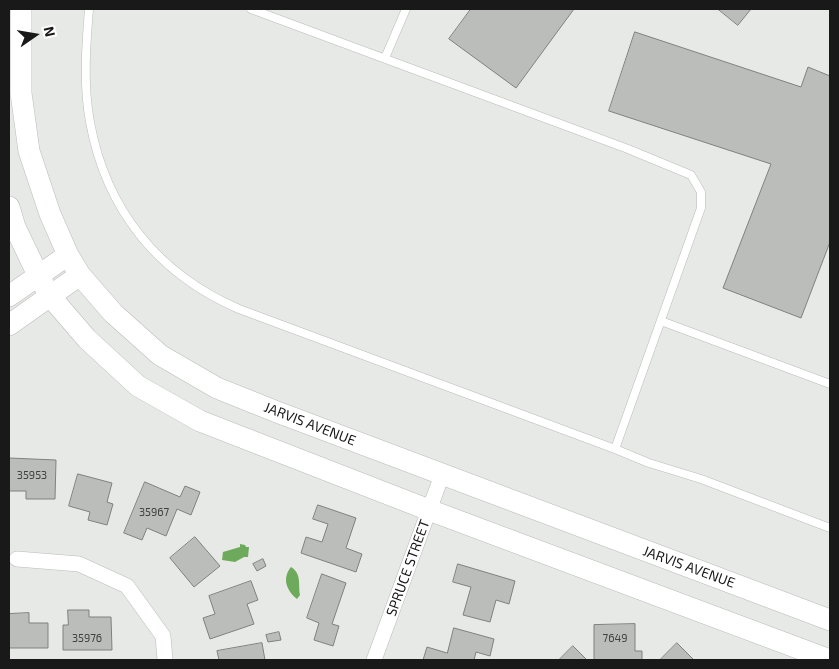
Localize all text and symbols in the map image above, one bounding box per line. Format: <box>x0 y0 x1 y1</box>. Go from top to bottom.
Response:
north arrow <box>10 10 60 60</box>
text: N <box>41 25 60 38</box>
street label: JARVIS AVENUE <box>262 399 358 449</box>
house number: 35953 <box>17 468 47 482</box>
house number: 35967 <box>139 505 169 519</box>
street label: SPRUCE STREET <box>383 517 433 619</box>
street label: JARVIS AVENUE <box>641 543 737 591</box>
house number: 35976 <box>72 631 102 645</box>
house number: 7649 <box>603 631 627 645</box>

